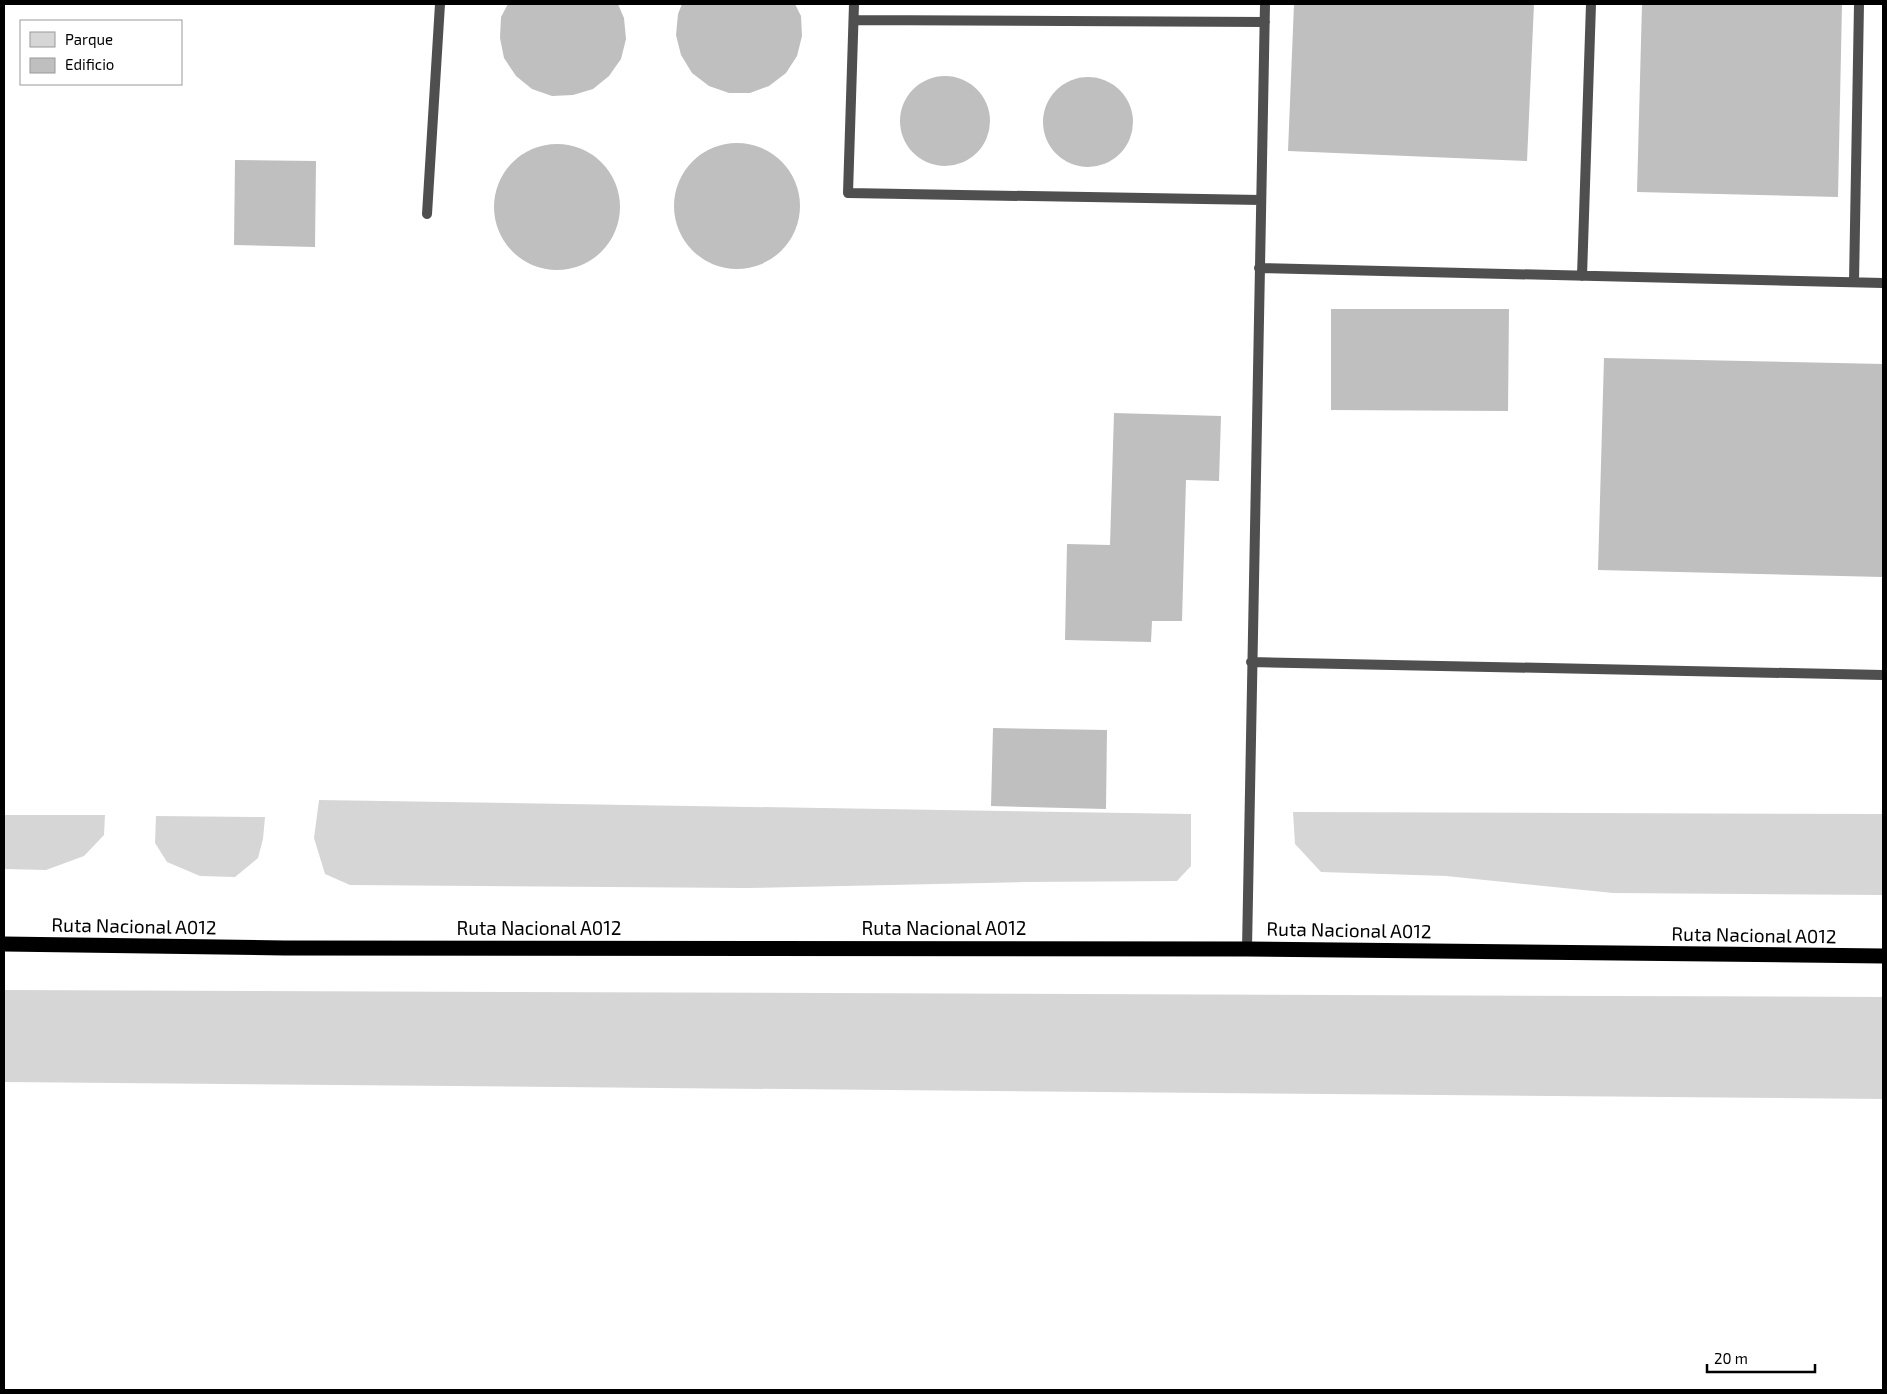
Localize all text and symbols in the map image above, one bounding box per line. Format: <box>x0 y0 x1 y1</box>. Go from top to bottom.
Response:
legend <box>20 20 182 85</box>
text: Parque <box>65 30 113 48</box>
text: Edificio <box>65 55 114 73</box>
street label: Ruta Nacional A012 <box>51 913 217 938</box>
street label: Ruta Nacional A012 <box>456 916 622 939</box>
street label: Ruta Nacional A012 <box>861 916 1027 939</box>
street label: Ruta Nacional A012 <box>1266 917 1432 942</box>
street label: Ruta Nacional A012 <box>1671 922 1837 947</box>
scale bar <box>1707 1342 1814 1374</box>
text: 20 m <box>1714 1349 1748 1367</box>

